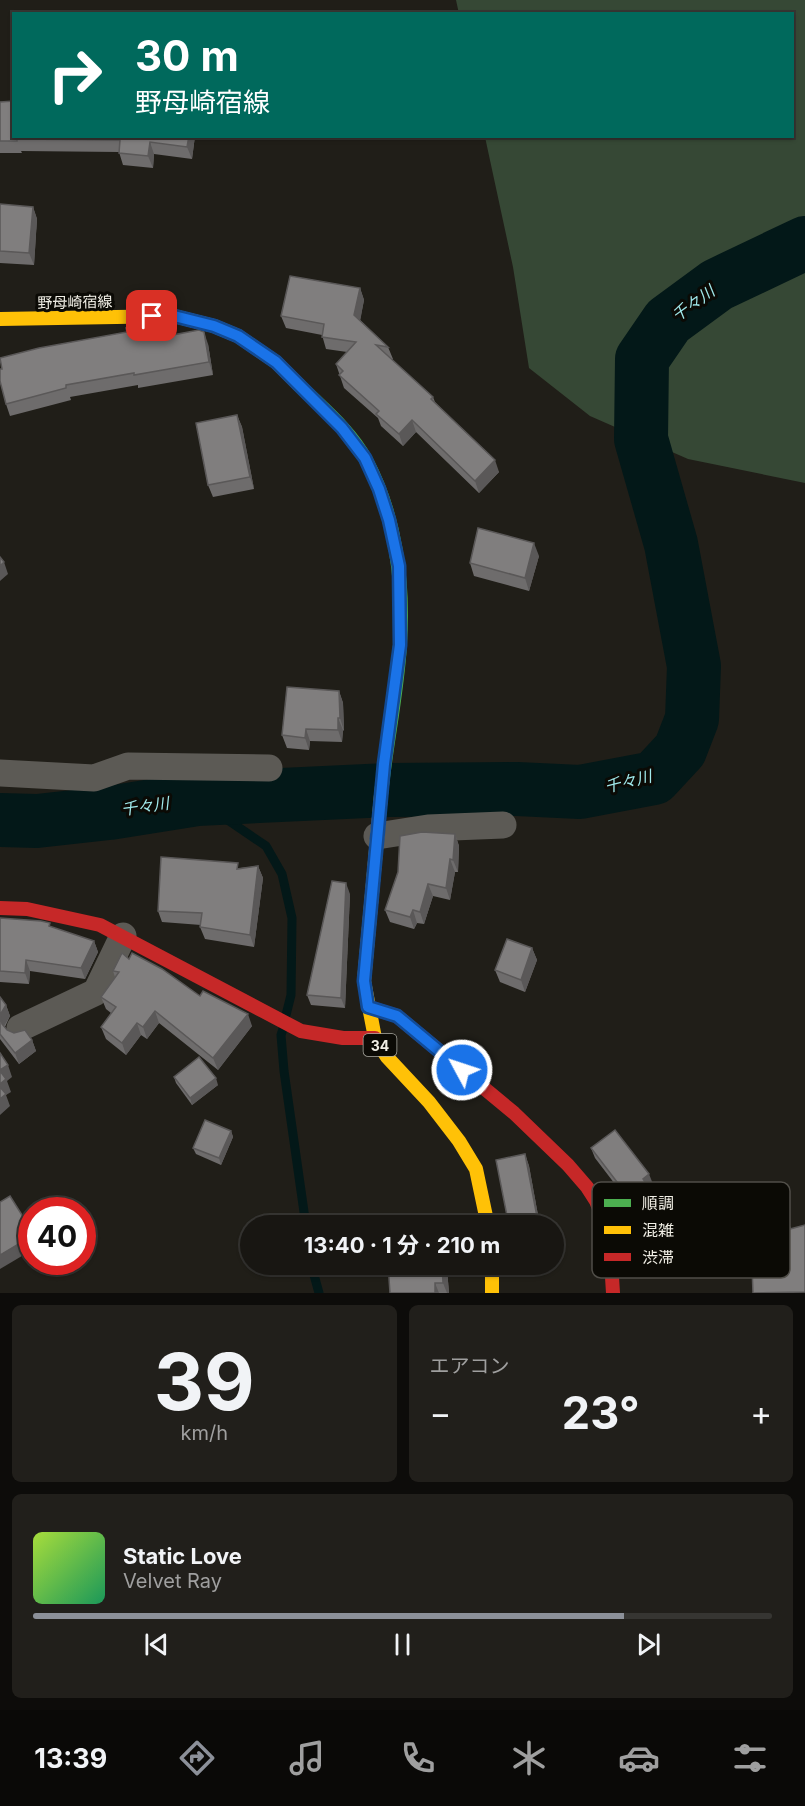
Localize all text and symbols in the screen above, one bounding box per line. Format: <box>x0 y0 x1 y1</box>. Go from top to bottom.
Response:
text: 30 m <box>135 30 239 81</box>
icon: right <box>36 36 114 114</box>
text: 野母崎宿線 <box>135 86 270 119</box>
water label: 千々川 <box>668 280 720 325</box>
pin <box>126 290 177 341</box>
street label: 野母崎宿線 <box>37 292 113 312</box>
icon: arrive <box>135 299 168 332</box>
water label: 千々川 <box>602 765 656 797</box>
water label: 千々川 <box>120 792 172 819</box>
road number: 34 <box>364 1034 397 1056</box>
position arrow <box>430 1038 494 1102</box>
legend <box>592 1182 790 1278</box>
text: 順調 <box>642 1193 674 1213</box>
speed limit sign: 40 <box>18 1197 96 1275</box>
text: 混雑 <box>642 1220 674 1240</box>
text: 13:40 · 1 分 · 210 m <box>304 1232 500 1258</box>
text: 渋滞 <box>642 1247 674 1267</box>
text: 39 <box>154 1334 255 1429</box>
text: エアコン <box>430 1354 510 1378</box>
text: 23° <box>562 1385 640 1440</box>
text: − <box>430 1393 451 1433</box>
text: + <box>750 1393 772 1433</box>
text: km/h <box>180 1421 228 1445</box>
text: Static Love <box>123 1543 242 1569</box>
text: Velvet Ray <box>123 1569 222 1593</box>
icon: previous <box>140 1628 173 1661</box>
icon: pause <box>386 1628 419 1661</box>
icon: next <box>632 1628 665 1661</box>
icon: directions <box>176 1737 218 1779</box>
icon: music <box>286 1737 328 1779</box>
icon: phone <box>397 1737 439 1779</box>
icon: climate <box>508 1737 550 1779</box>
icon: car <box>618 1737 660 1779</box>
icon: filters <box>729 1737 771 1779</box>
text: 13:39 <box>34 1742 107 1775</box>

